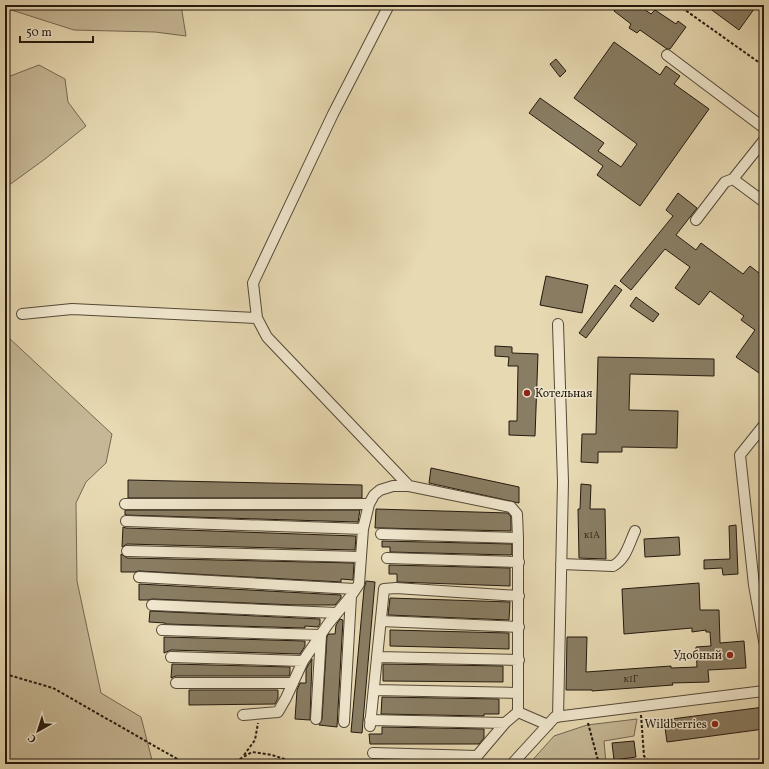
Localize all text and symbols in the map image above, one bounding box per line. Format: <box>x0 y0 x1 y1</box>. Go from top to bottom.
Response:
scale bar <box>20 18 93 44</box>
text: 50 m <box>26 25 52 41</box>
place label: Котельная <box>535 386 593 402</box>
marker: Котельная <box>522 388 532 398</box>
house number: к1А <box>584 528 600 542</box>
place label: Удобный <box>673 648 722 664</box>
marker: Удобный <box>725 650 735 660</box>
house number: к1Г <box>624 672 639 686</box>
north arrow <box>18 711 58 751</box>
place label: Wildberries <box>645 717 707 733</box>
marker: Wildberries <box>710 719 720 729</box>
text: С <box>25 730 40 746</box>

